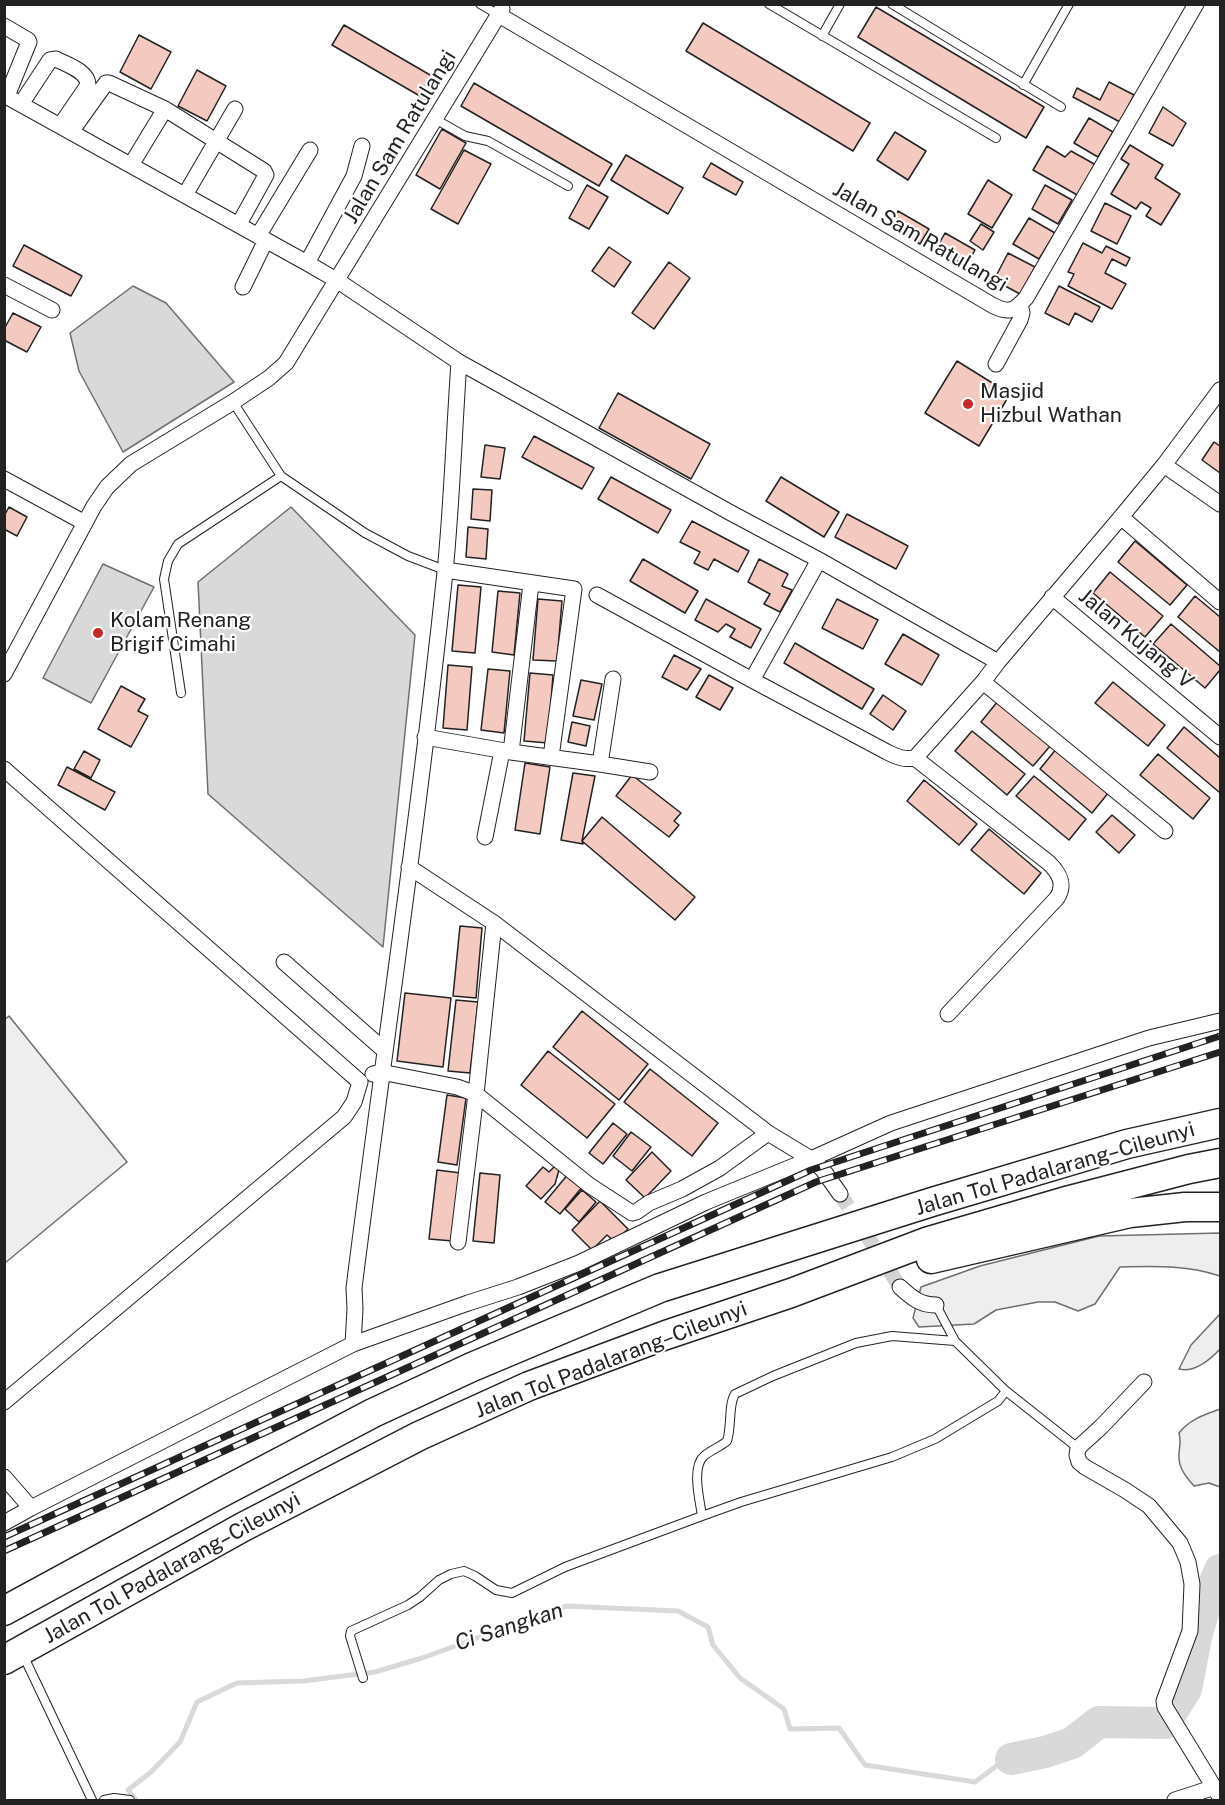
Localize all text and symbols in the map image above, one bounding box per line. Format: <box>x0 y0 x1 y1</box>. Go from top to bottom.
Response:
street label: Jalan Sam Ratulangi <box>338 46 462 228</box>
street label: Jalan Sam Ratulangi <box>828 177 1012 297</box>
place label: Masjid Hizbul Wathan <box>980 379 1122 429</box>
marker: Masjid Hizbul Wathan <box>961 397 975 411</box>
street label: Jalan Kujang V <box>1073 584 1199 694</box>
place label: Kolam Renang Brigif Cimahi <box>110 608 251 658</box>
marker: Kolam Renang Brigif Cimahi <box>91 626 105 640</box>
street label: Jalan Tol Padalarang–Cileunyi <box>912 1117 1198 1221</box>
street label: Jalan Tol Padalarang–Cileunyi <box>471 1296 751 1424</box>
street label: Jalan Tol Padalarang–Cileunyi <box>39 1487 305 1649</box>
water label: Ci Sangkan <box>451 1597 567 1657</box>

